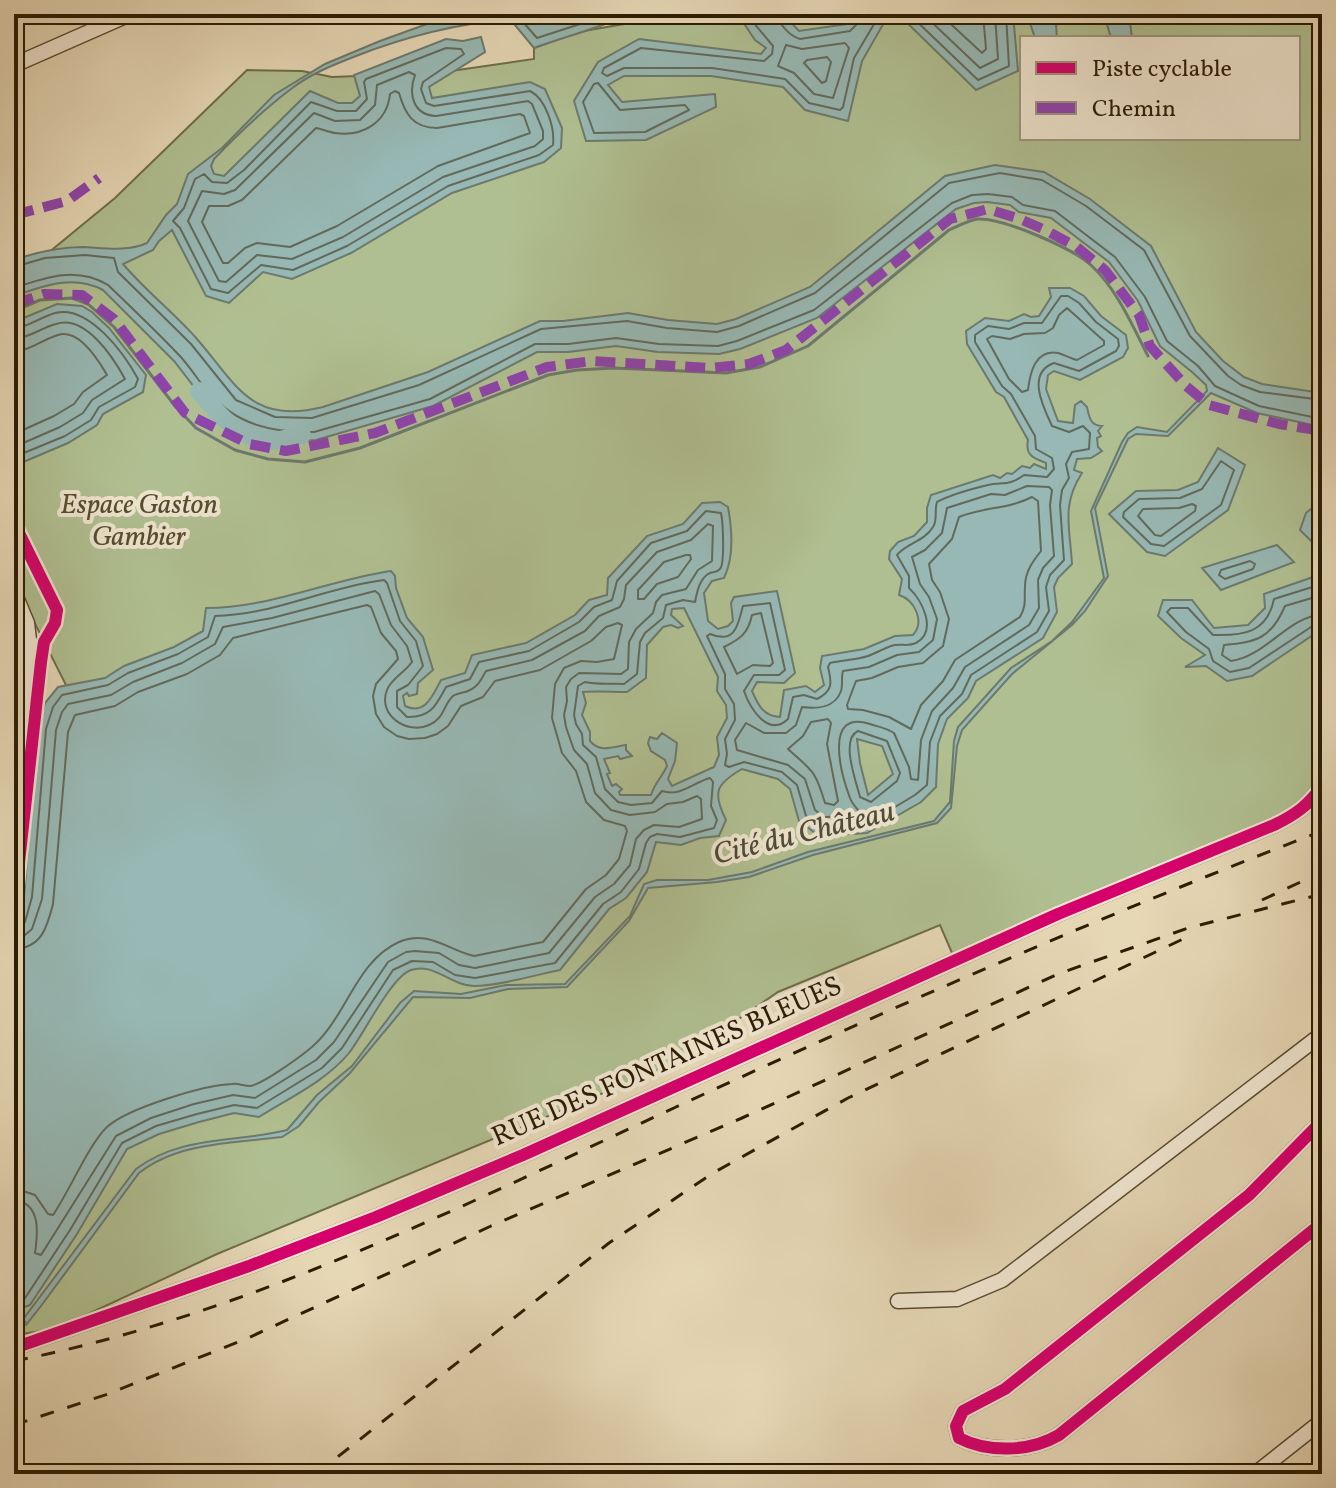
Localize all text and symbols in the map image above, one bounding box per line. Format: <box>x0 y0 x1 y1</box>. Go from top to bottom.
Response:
legend <box>1020 36 1300 140</box>
text: Piste cyclable <box>1092 53 1232 87</box>
text: Chemin <box>1092 93 1176 127</box>
park label: Espace Gaston Gambier <box>60 486 218 557</box>
water label: Cité du Château <box>709 791 899 877</box>
street label: RUE DES FONTAINES BLEUES <box>486 967 848 1157</box>

